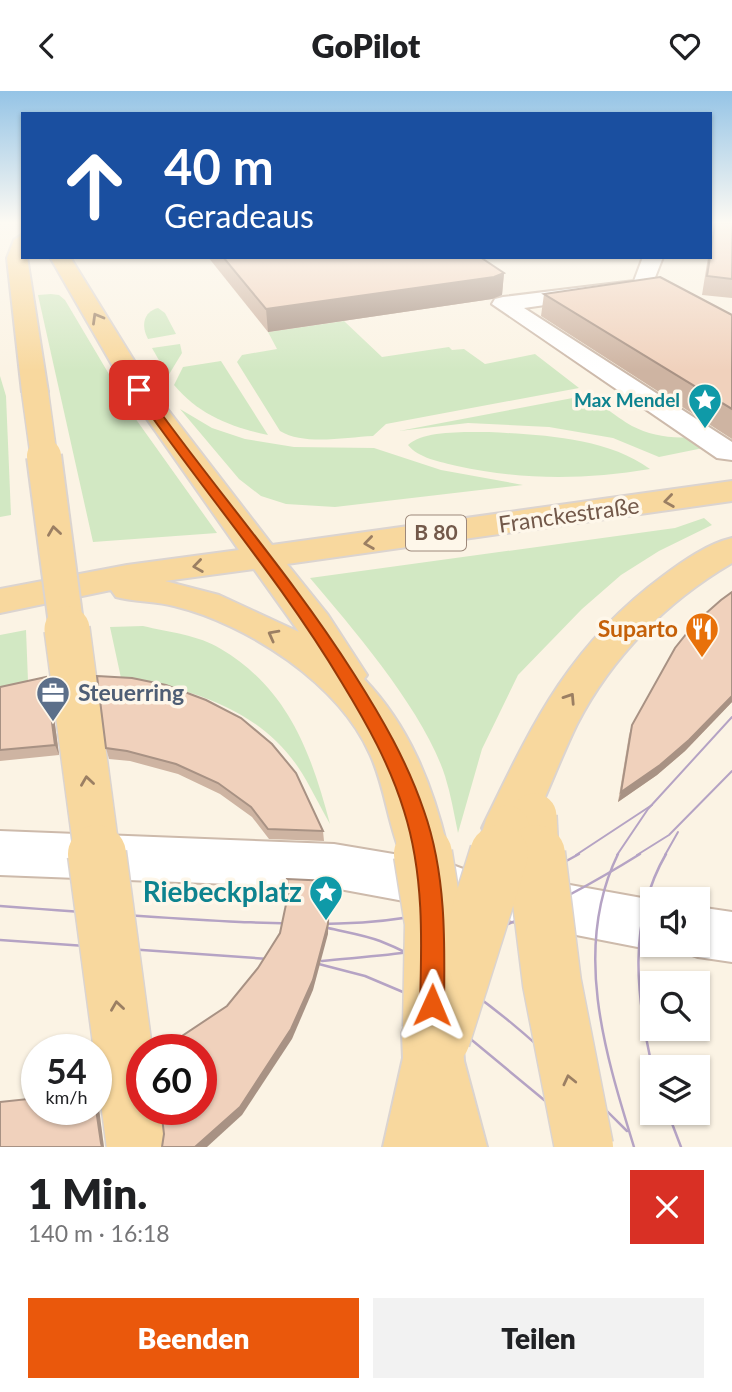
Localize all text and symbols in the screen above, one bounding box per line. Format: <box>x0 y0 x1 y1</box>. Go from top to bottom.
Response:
text: GoPilot <box>312 26 420 65</box>
icon: back <box>28 27 66 65</box>
icon: heart <box>666 27 704 65</box>
text: 40 m <box>164 137 274 195</box>
icon: ahead <box>49 140 140 231</box>
text: Geradeaus <box>164 196 314 235</box>
one-way arrow <box>93 312 106 325</box>
pin <box>109 360 169 420</box>
icon: arrive <box>120 371 158 409</box>
place icon: Max Mendel <box>686 381 724 430</box>
place label: Max Mendel <box>574 388 680 411</box>
street label: Franckestraße <box>497 490 641 538</box>
one-way arrow <box>663 493 675 508</box>
road number: B 80 <box>406 515 466 551</box>
one-way arrow <box>46 525 61 537</box>
one-way arrow <box>363 535 375 550</box>
one-way arrow <box>192 558 204 573</box>
restaurant icon: Suparto <box>683 610 721 659</box>
place label: Suparto <box>598 614 678 642</box>
one-way arrow <box>268 630 281 643</box>
office icon: Steuerring <box>34 674 72 723</box>
place label: Steuerring <box>78 678 184 706</box>
one-way arrow <box>562 693 575 706</box>
one-way arrow <box>80 775 95 787</box>
place icon: Riebeckplatz <box>307 873 345 922</box>
place label: Riebeckplatz <box>143 874 302 908</box>
map controls <box>640 887 710 1125</box>
button: sound <box>640 887 710 957</box>
position arrow <box>395 968 469 1042</box>
button: search <box>640 971 710 1041</box>
one-way arrow <box>110 1001 125 1012</box>
speed limit sign: 60 <box>126 1034 217 1125</box>
text: 54 <box>46 1049 87 1091</box>
button: layers <box>640 1055 710 1125</box>
one-way arrow <box>563 1074 578 1086</box>
text: km/h <box>45 1086 88 1108</box>
text: 1 Min. <box>28 1168 147 1218</box>
button: close <box>630 1170 704 1244</box>
text: 140 m · 16:18 <box>28 1219 170 1247</box>
button: Beenden <box>28 1298 359 1378</box>
button: Teilen <box>373 1298 704 1378</box>

